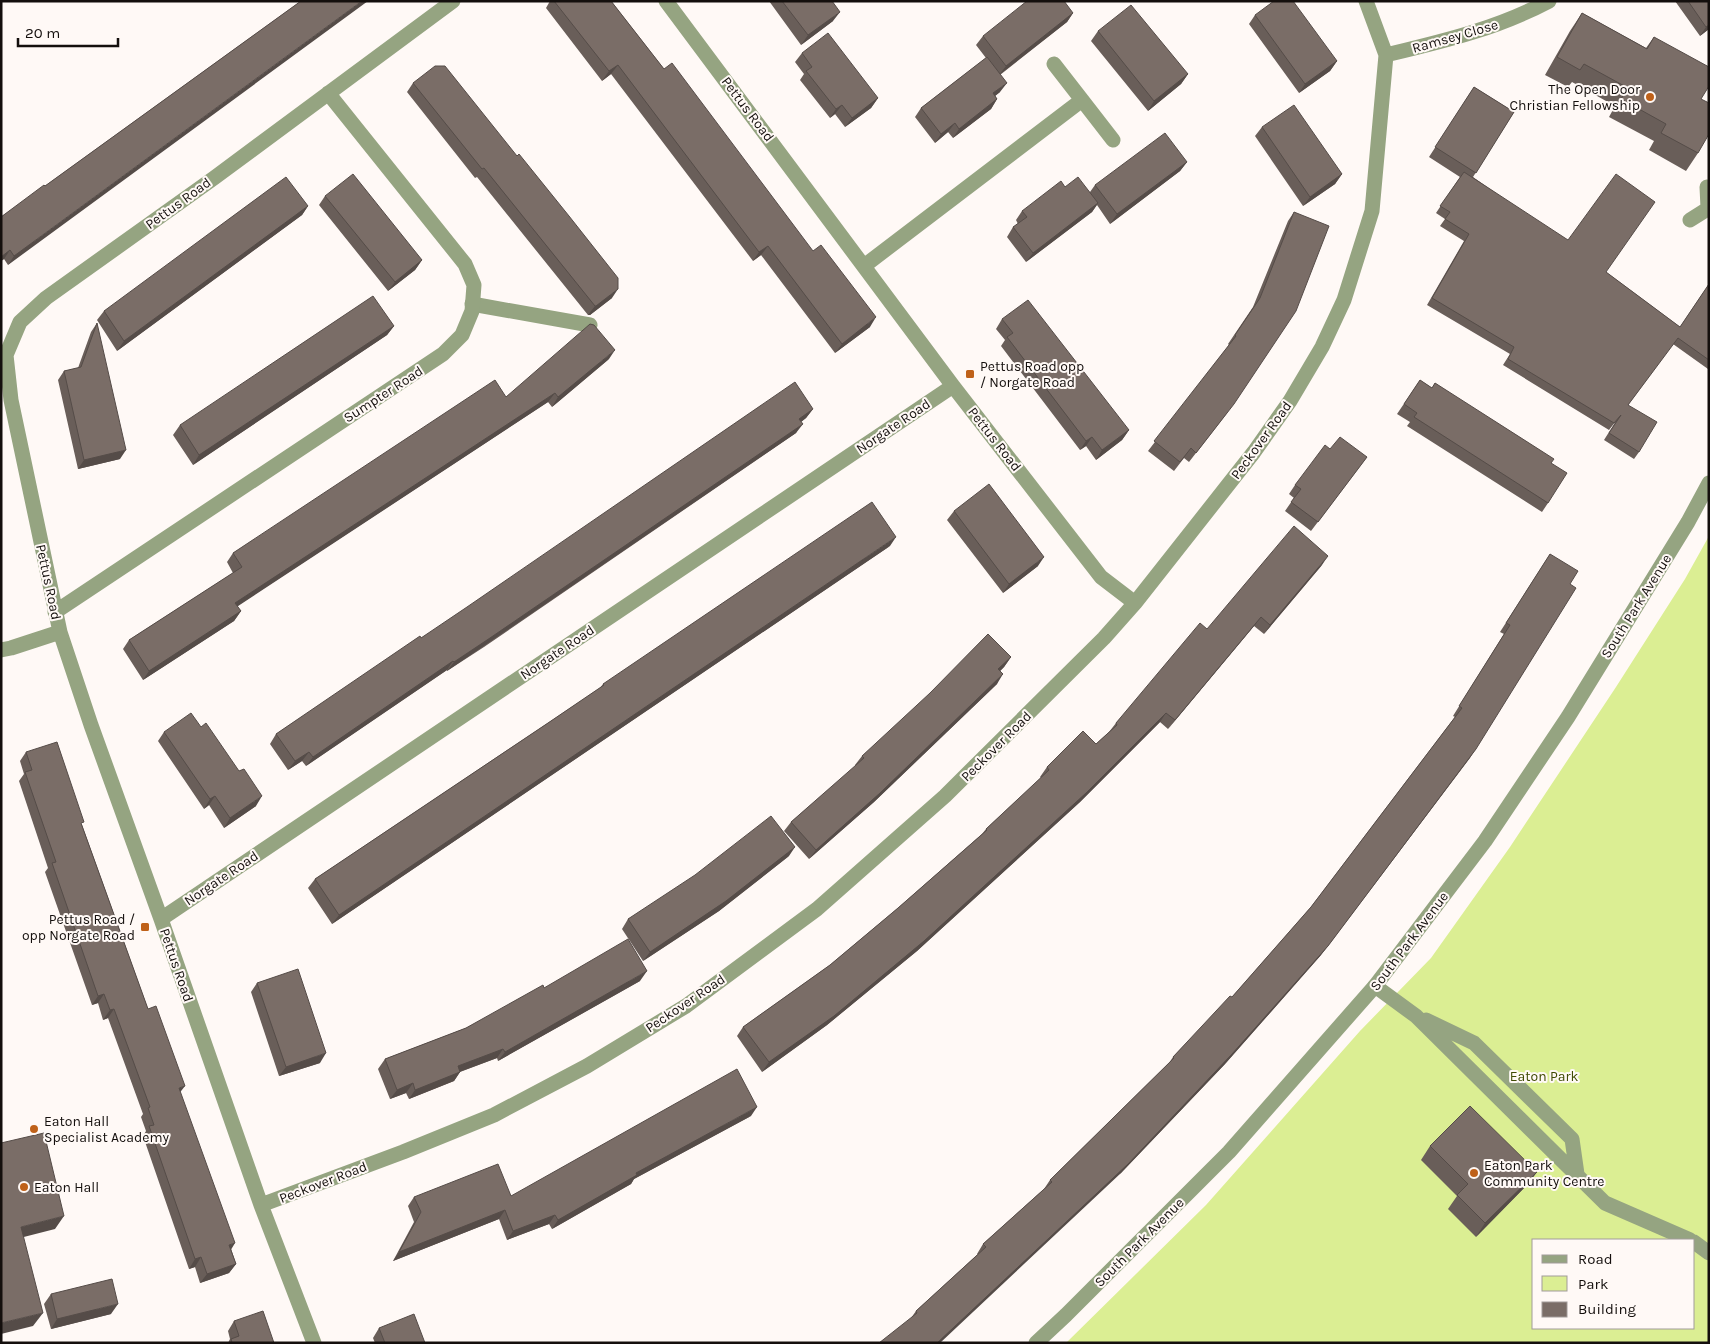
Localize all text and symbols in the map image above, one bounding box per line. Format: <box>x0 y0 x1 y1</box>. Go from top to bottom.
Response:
scale bar <box>18 15 118 47</box>
street label: Ramsey Close <box>1410 16 1500 57</box>
text: 20 m <box>25 24 60 42</box>
street label: Pettus Road <box>718 73 778 145</box>
place label: The Open Door Christian Fellowship <box>1510 81 1641 114</box>
marker: The Open Door Christian Fellowship <box>1644 91 1656 103</box>
street label: Pettus Road <box>142 174 214 233</box>
place label: Pettus Road opp / Norgate Road <box>980 358 1084 391</box>
street label: Sumpter Road <box>340 362 426 426</box>
marker: Pettus Road opp / Norgate Road <box>964 368 976 380</box>
street label: Norgate Road <box>853 395 934 457</box>
street label: Peckover Road <box>1227 398 1295 483</box>
street label: Pettus Road <box>964 404 1025 475</box>
street label: Pettus Road <box>32 543 65 621</box>
street label: South Park Avenue <box>1598 551 1675 661</box>
street label: Norgate Road <box>517 621 598 683</box>
street label: Peckover Road <box>958 708 1035 785</box>
street label: Norgate Road <box>181 847 262 909</box>
street label: South Park Avenue <box>1367 888 1452 994</box>
place label: Pettus Road / opp Norgate Road <box>22 911 135 944</box>
marker: Pettus Road / opp Norgate Road <box>139 921 151 933</box>
street label: Pettus Road <box>156 926 197 1004</box>
street label: Peckover Road <box>642 970 728 1036</box>
park label: Eaton Park <box>1510 1068 1578 1085</box>
place label: Eaton Hall Specialist Academy <box>44 1113 170 1146</box>
marker: Eaton Hall Specialist Academy <box>28 1123 40 1135</box>
place label: Eaton Park Community Centre <box>1484 1157 1604 1190</box>
street label: Peckover Road <box>277 1158 369 1207</box>
marker: Eaton Park Community Centre <box>1468 1167 1480 1179</box>
place label: Eaton Hall <box>34 1179 99 1196</box>
marker: Eaton Hall <box>18 1181 30 1193</box>
street label: South Park Avenue <box>1091 1194 1188 1291</box>
legend <box>1532 1239 1695 1329</box>
text: Road <box>1578 1250 1613 1268</box>
text: Park <box>1578 1275 1608 1293</box>
text: Building <box>1578 1300 1636 1318</box>

